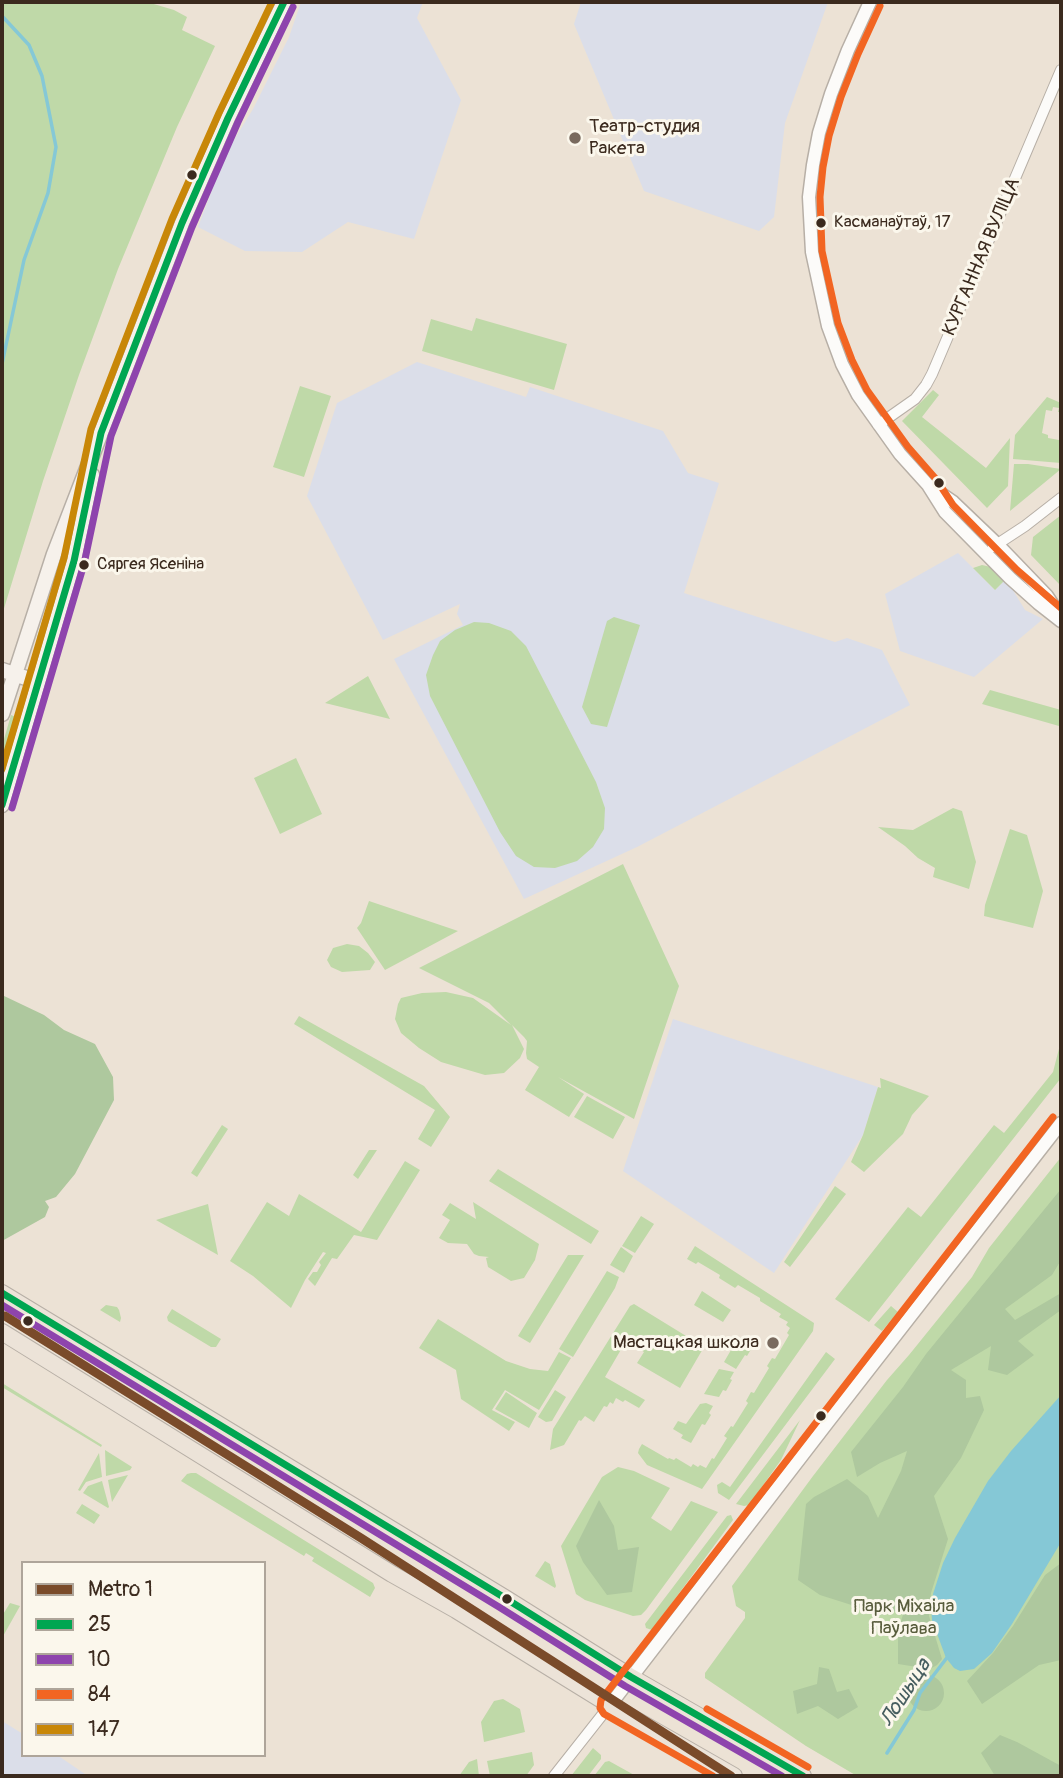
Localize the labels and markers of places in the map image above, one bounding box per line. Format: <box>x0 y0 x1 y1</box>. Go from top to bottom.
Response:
place label: Театр-студия Ракета <box>589 116 700 160</box>
marker: Театр-студия Ракета <box>567 130 583 146</box>
unlabelled marker <box>185 168 199 182</box>
place label: Касманаўтаў, 17 <box>834 213 951 233</box>
marker: Касманаўтаў, 17 <box>814 216 828 230</box>
unlabelled marker <box>932 476 946 490</box>
place label: Сяргея Ясеніна <box>97 555 204 575</box>
marker: Сяргея Ясеніна <box>77 558 91 572</box>
unlabelled marker <box>21 1314 35 1328</box>
place label: Мастацкая школа <box>613 1332 759 1354</box>
marker: Мастацкая школа <box>765 1335 781 1351</box>
unlabelled marker <box>814 1409 828 1423</box>
unlabelled marker <box>500 1592 514 1606</box>

